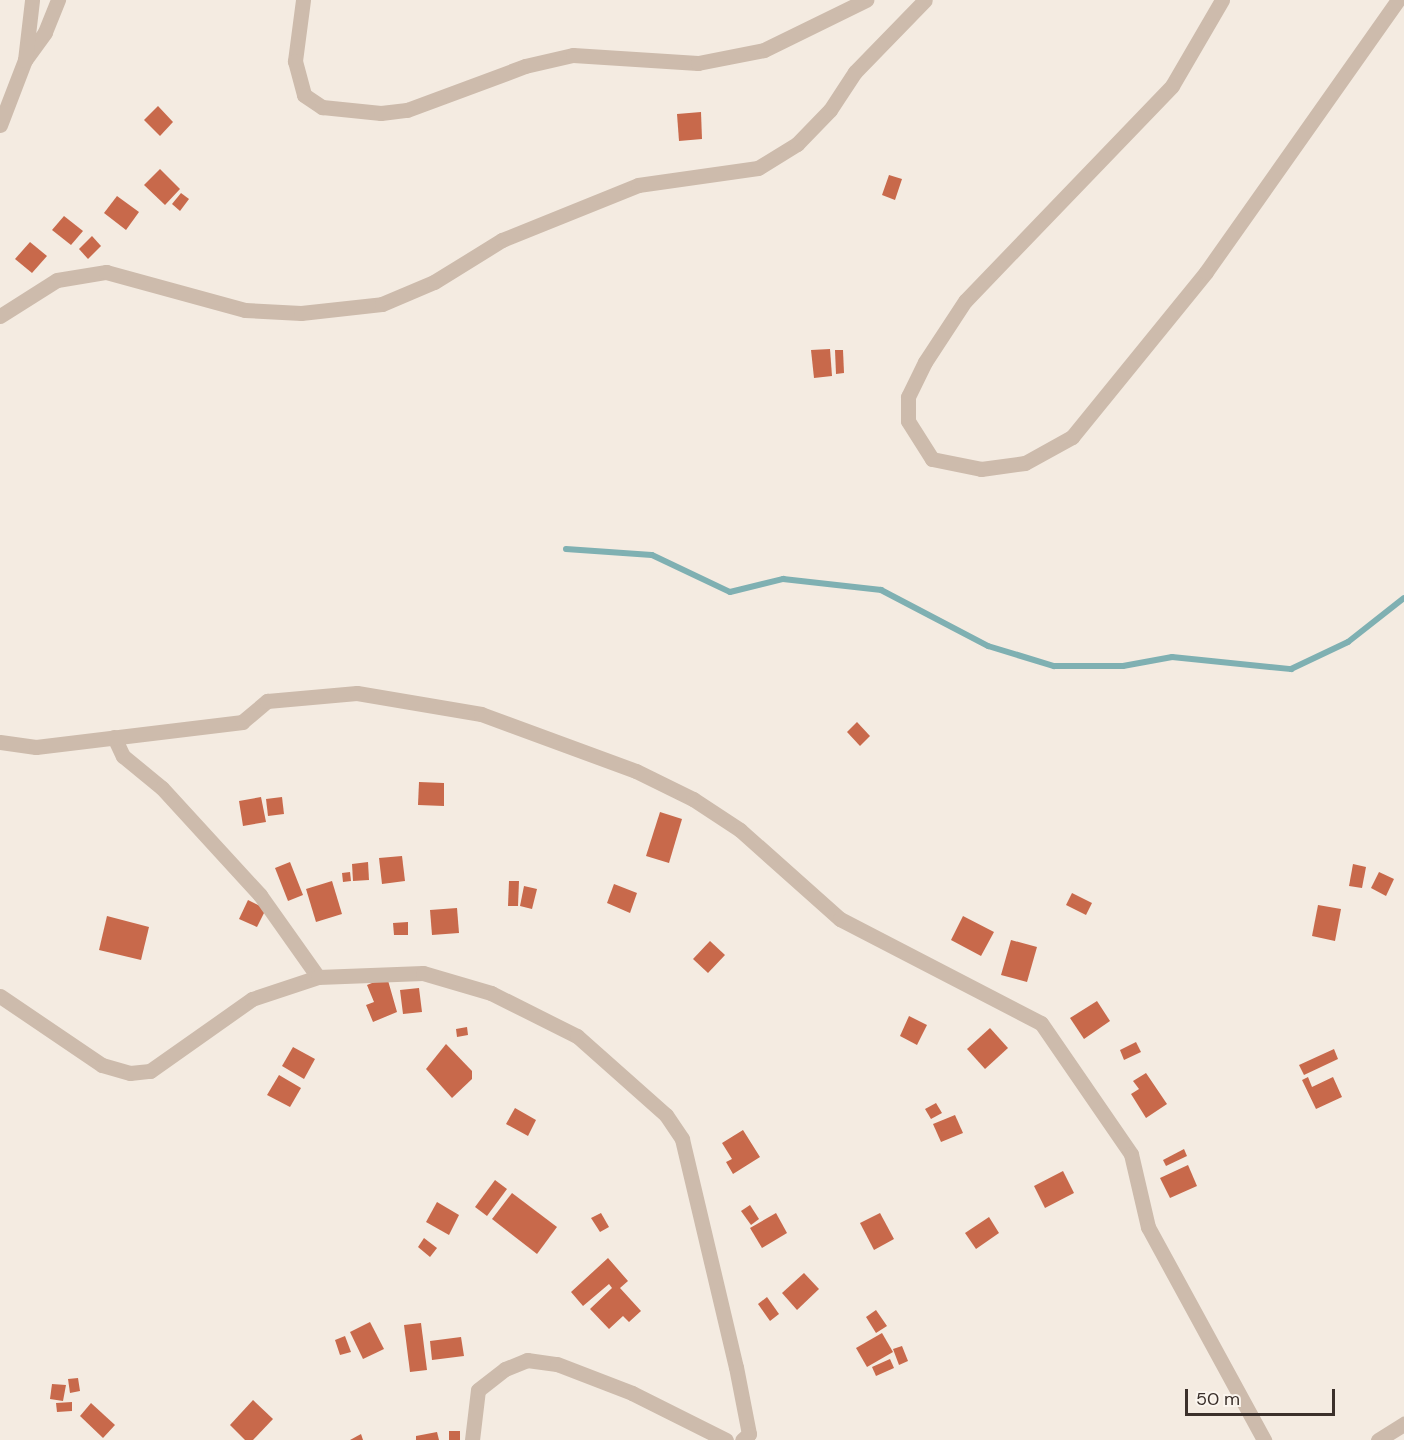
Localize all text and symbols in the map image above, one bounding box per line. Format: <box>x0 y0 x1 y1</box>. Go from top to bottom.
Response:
scale bar <box>1188 1377 1338 1415</box>
text: 50 m <box>1196 1387 1240 1411</box>

